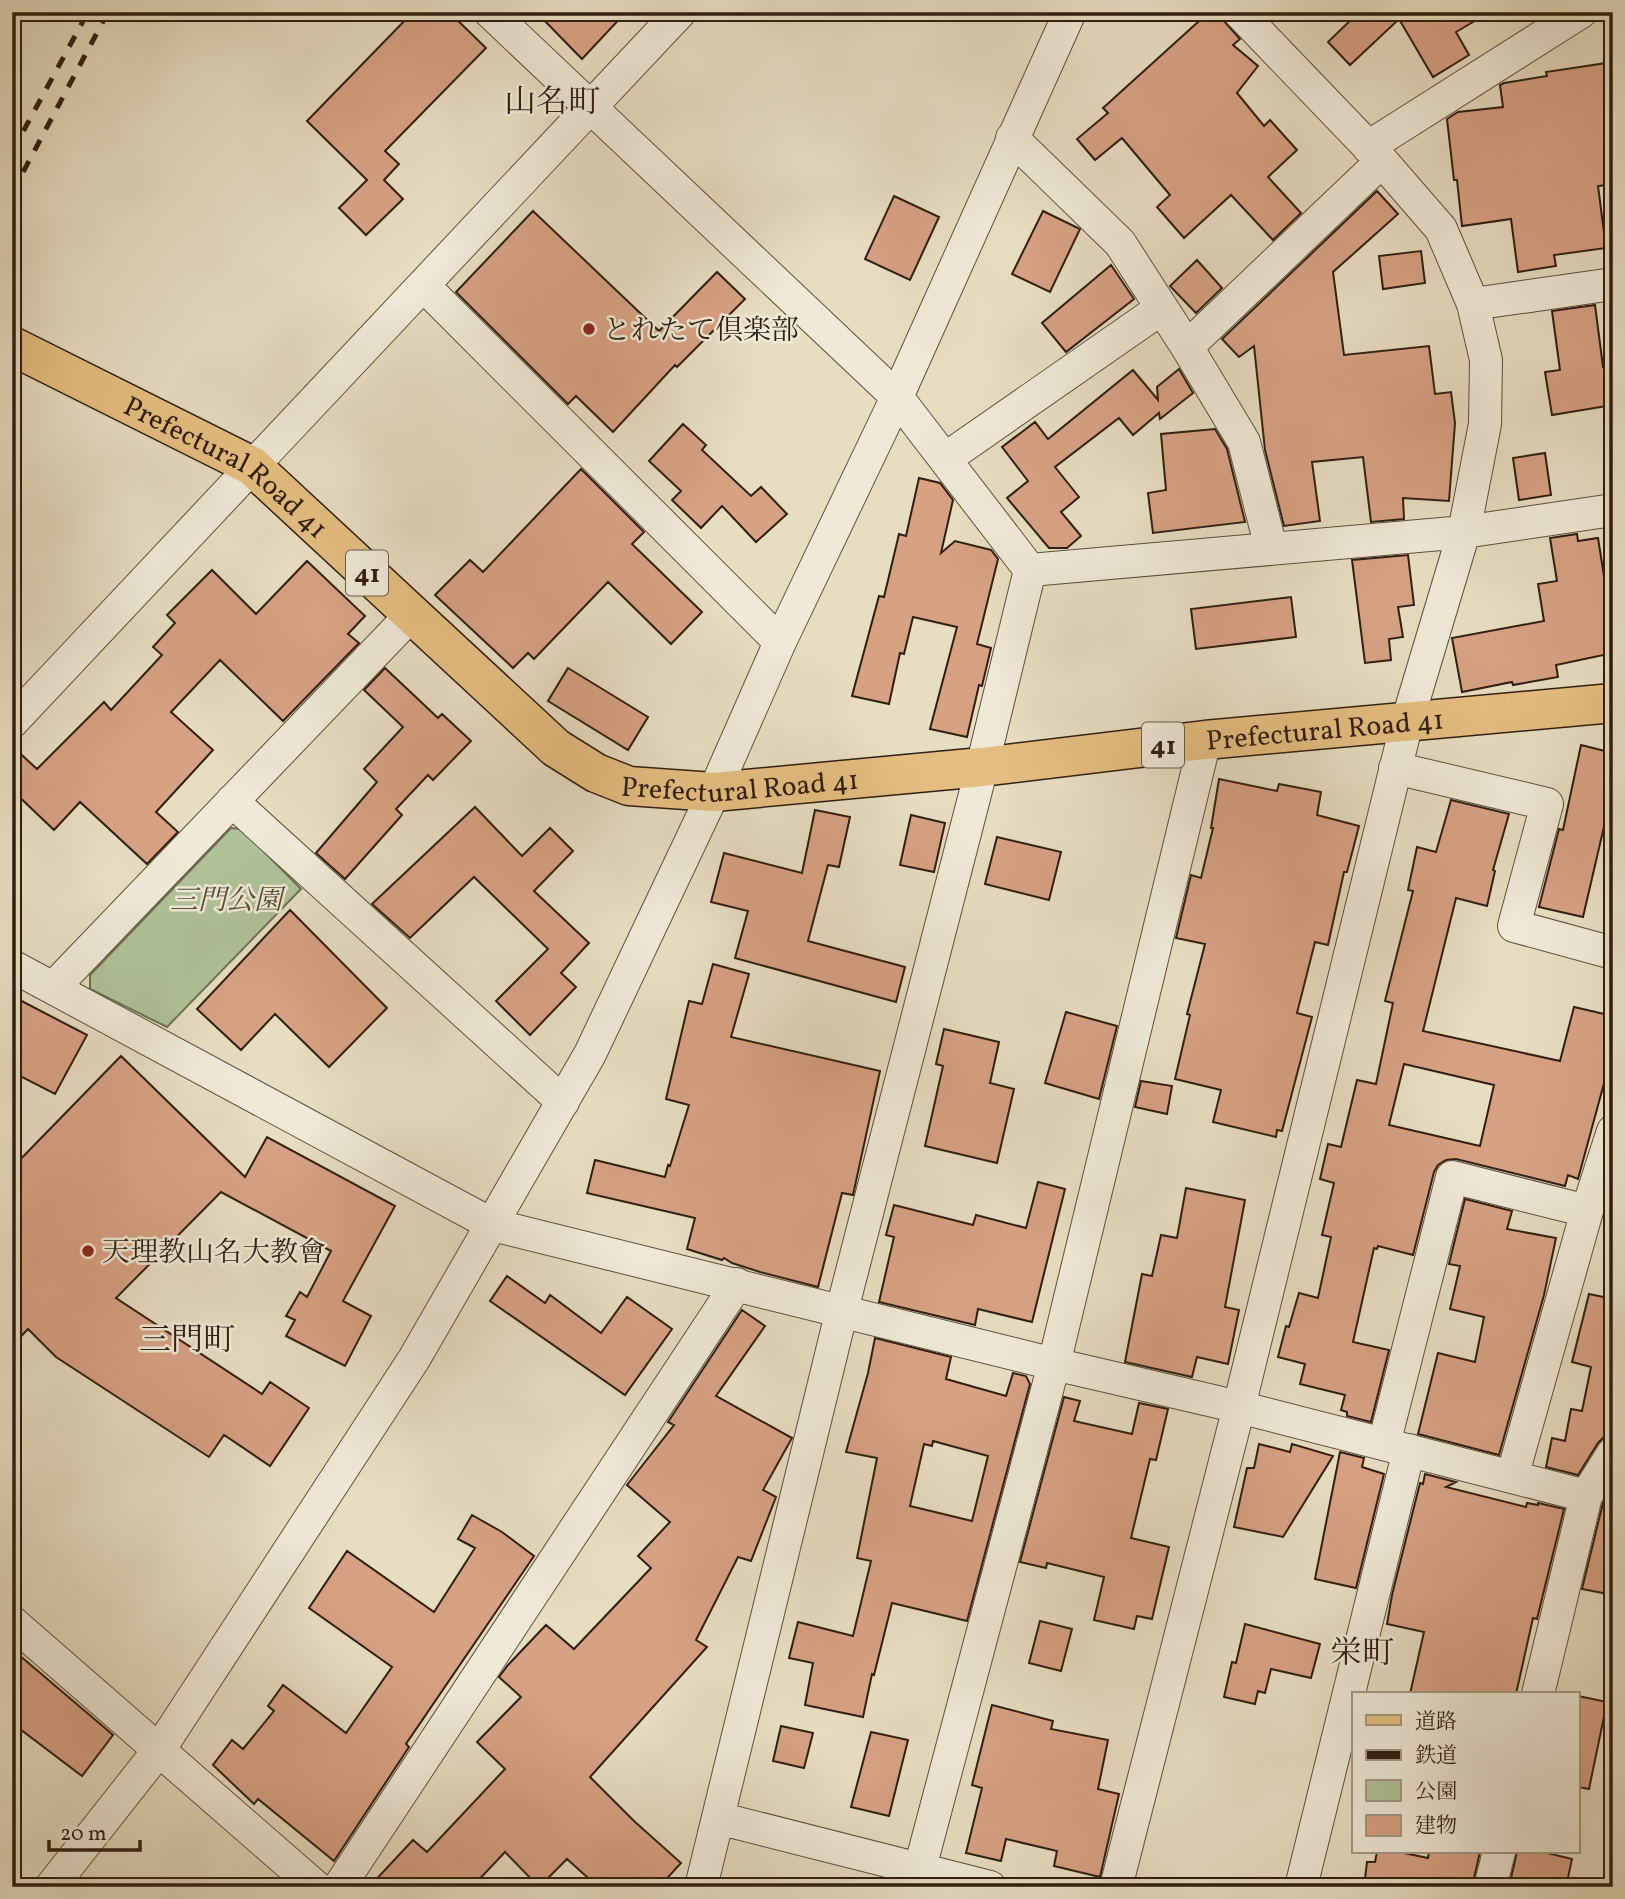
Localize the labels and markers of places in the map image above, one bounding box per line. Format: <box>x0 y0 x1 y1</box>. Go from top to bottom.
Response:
place label: とれたて倶楽部 <box>603 312 799 351</box>
marker: とれたて倶楽部 <box>581 321 597 337</box>
place label: 天理教山名大教會 <box>102 1234 326 1273</box>
marker: 天理教山名大教會 <box>80 1243 96 1259</box>

